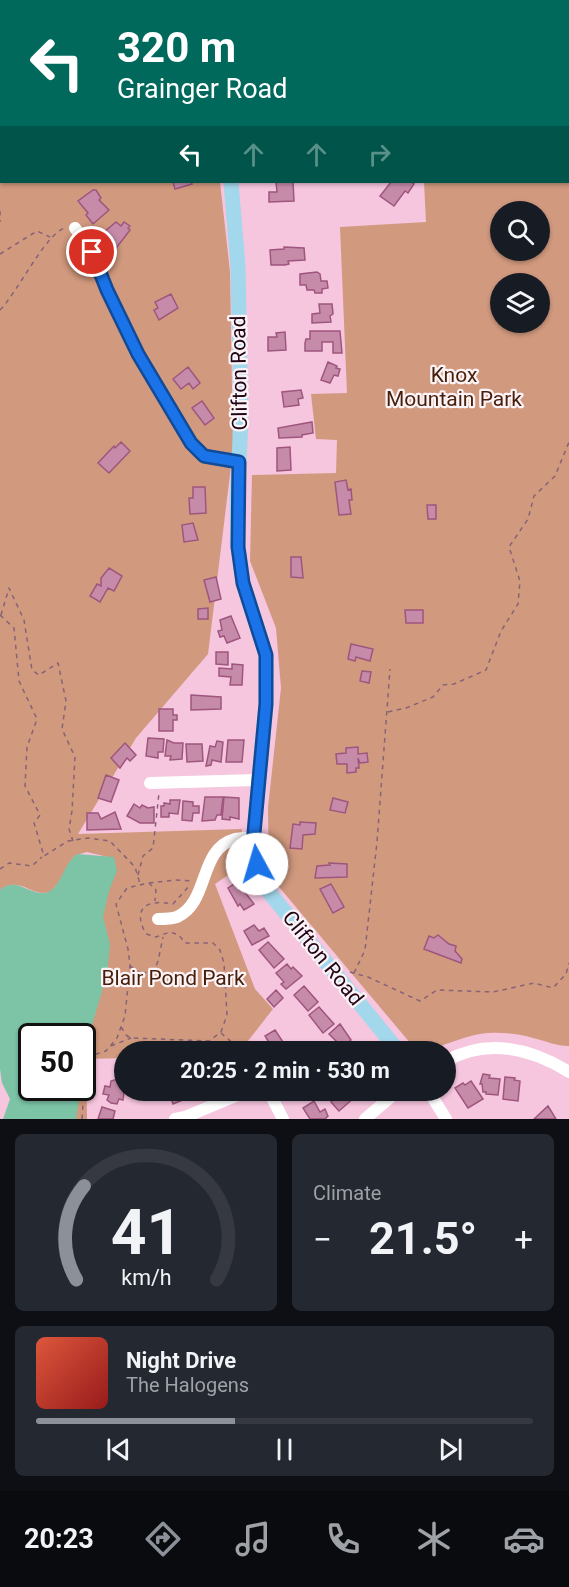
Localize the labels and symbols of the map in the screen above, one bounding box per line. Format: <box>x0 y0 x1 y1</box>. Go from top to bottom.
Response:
pin <box>66 226 117 277</box>
street label: Clifton Road <box>226 315 252 431</box>
park label: Knox Mountain Park <box>386 363 522 411</box>
position arrow <box>225 832 289 896</box>
street label: Clifton Road <box>278 906 368 1010</box>
park label: Blair Pond Park <box>101 966 245 990</box>
speed limit sign: 50 <box>18 1023 96 1101</box>

